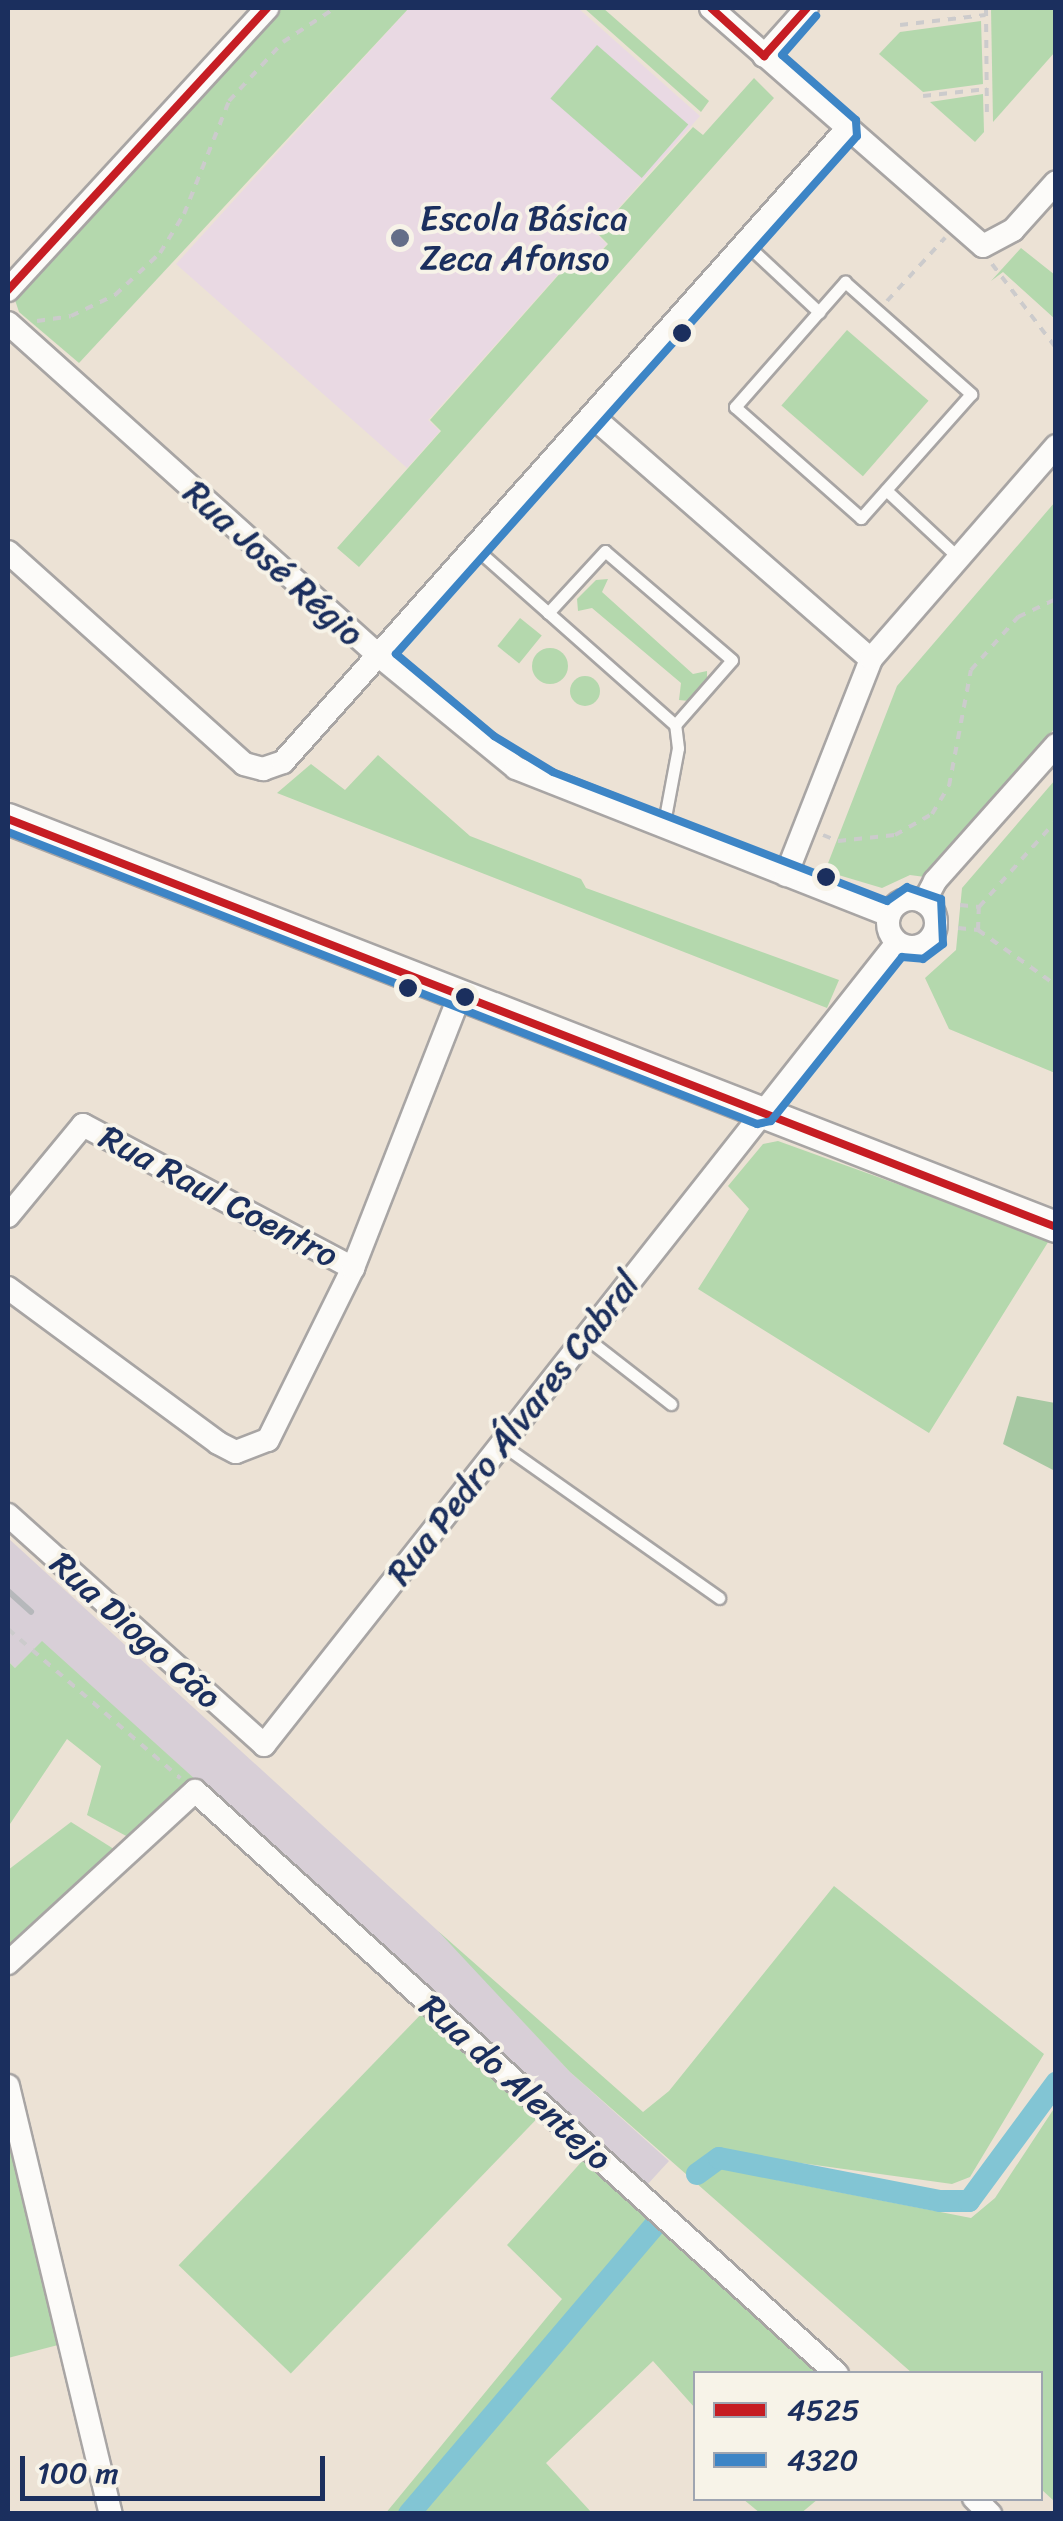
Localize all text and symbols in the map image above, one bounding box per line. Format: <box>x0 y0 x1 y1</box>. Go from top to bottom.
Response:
place label: Escola Básica Zeca Afonso <box>420 197 628 279</box>
marker: Escola Básica Zeca Afonso <box>389 227 411 249</box>
unlabelled marker <box>672 323 692 343</box>
street label: Rua José Régio <box>175 471 373 655</box>
unlabelled marker <box>816 867 836 887</box>
unlabelled marker <box>398 978 418 998</box>
unlabelled marker <box>455 987 475 1007</box>
street label: Rua Raul Coentro <box>91 1115 347 1277</box>
street label: Rua Pedro Álvares Cabral <box>376 1261 650 1595</box>
street label: Rua Diogo Cão <box>42 1542 230 1718</box>
street label: Rua do Alentejo <box>412 1985 620 2179</box>
legend <box>693 2371 1043 2501</box>
text: 4525 <box>787 2383 860 2437</box>
text: 4320 <box>787 2433 859 2487</box>
scale bar <box>25 2436 330 2498</box>
text: 100 m <box>37 2446 119 2500</box>

